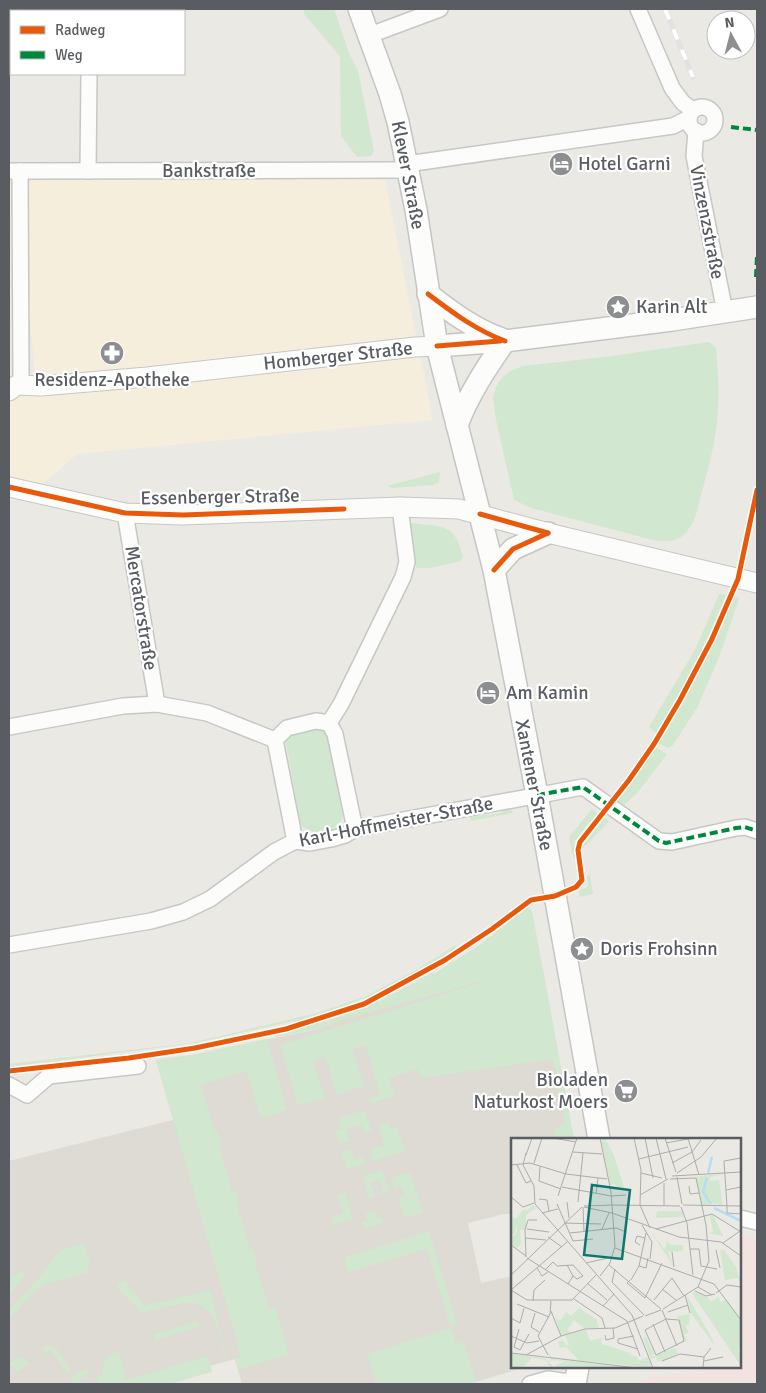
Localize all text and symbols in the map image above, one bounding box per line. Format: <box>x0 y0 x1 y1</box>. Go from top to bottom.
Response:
legend <box>10 10 185 75</box>
north arrow <box>706 10 756 60</box>
text: N <box>724 14 735 32</box>
text: Radweg <box>55 21 106 39</box>
text: Weg <box>55 46 83 64</box>
street label: Klever Straße <box>386 119 430 231</box>
hotel icon: Hotel Garni <box>548 151 574 177</box>
place label: Hotel Garni <box>578 152 671 176</box>
street label: Bankstraße <box>162 159 256 183</box>
street label: Vinzenzstraße <box>684 163 730 281</box>
place icon: Karin Alt <box>605 294 631 320</box>
place label: Karin Alt <box>636 295 708 319</box>
street label: Homberger Straße <box>262 336 414 376</box>
pharmacy icon: Residenz-Apotheke <box>99 340 125 366</box>
place label: Residenz-Apotheke <box>34 368 190 392</box>
street label: Essenberger Straße <box>140 484 300 510</box>
street label: Mercatorstraße <box>119 544 163 672</box>
hotel icon: Am Kamin <box>475 680 501 706</box>
place label: Am Kamin <box>506 681 589 705</box>
street label: Xantener Straße <box>510 717 558 853</box>
street label: Karl-Hoffmeister-Straße <box>297 791 495 853</box>
place icon: Doris Frohsinn <box>569 936 595 962</box>
place label: Doris Frohsinn <box>600 937 718 961</box>
place label: Bioladen Naturkost Moers <box>473 1068 608 1114</box>
supermarket icon: Bioladen Naturkost Moers <box>613 1078 639 1104</box>
inset map <box>511 1138 741 1368</box>

